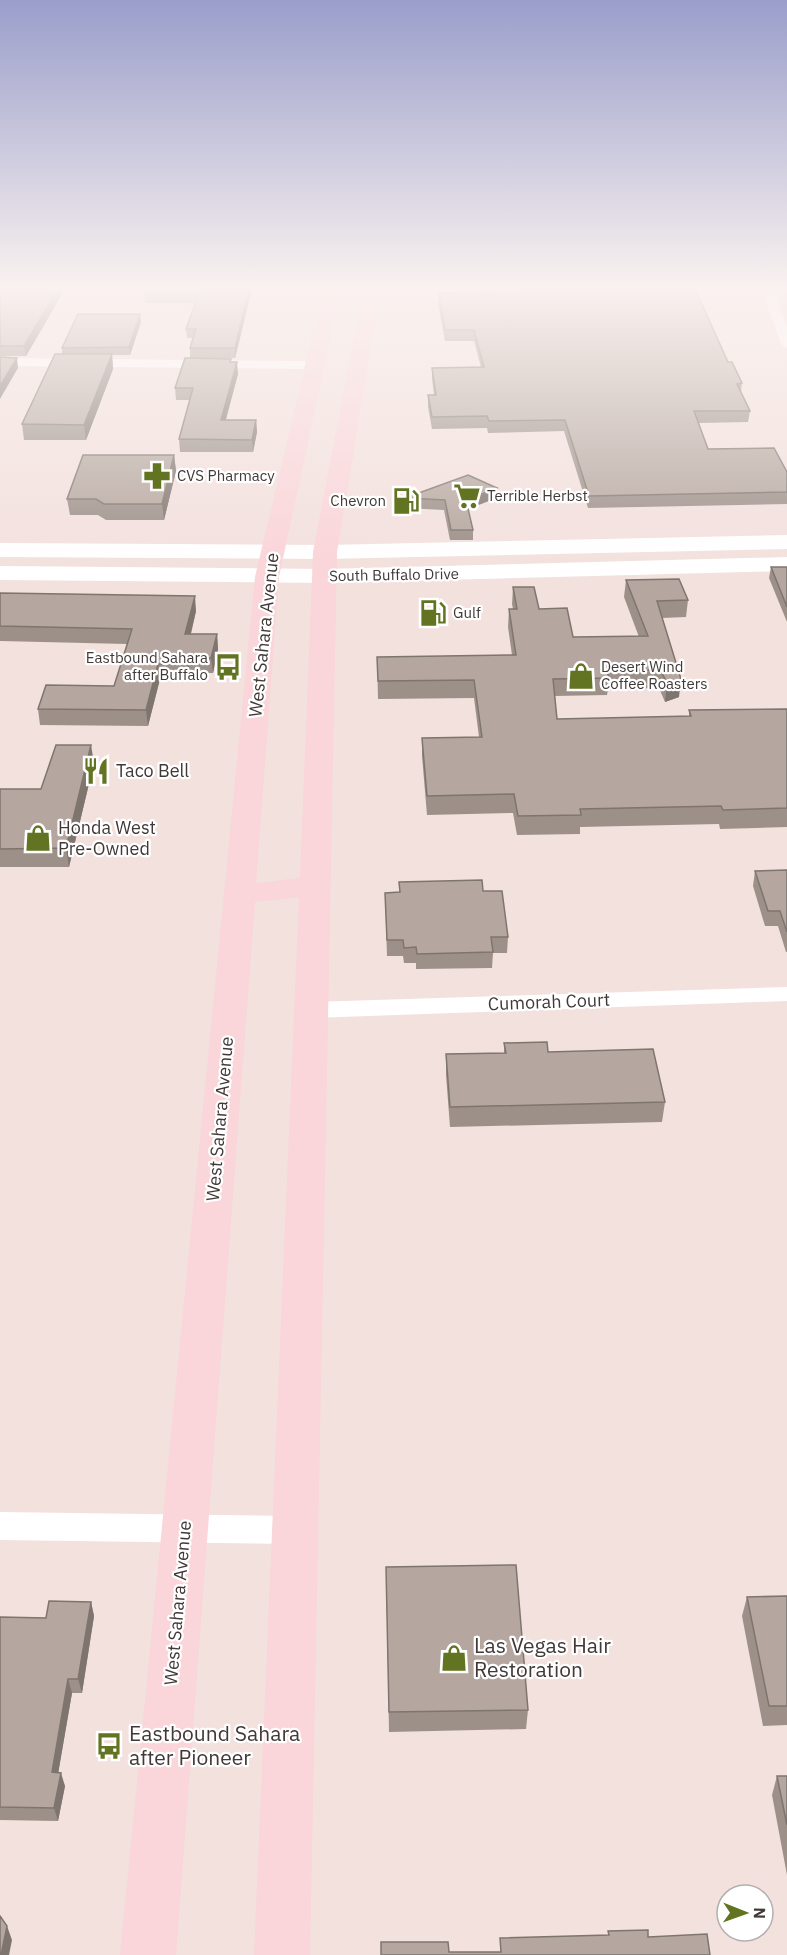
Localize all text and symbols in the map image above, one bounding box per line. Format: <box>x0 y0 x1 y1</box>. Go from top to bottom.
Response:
pharmacy icon: CVS Pharmacy <box>142 461 172 491</box>
place label: CVS Pharmacy <box>177 466 275 485</box>
supermarket icon: Terrible Herbst <box>452 481 482 511</box>
fuel station icon: Chevron <box>391 486 421 516</box>
place label: Terrible Herbst <box>487 486 588 505</box>
place label: Chevron <box>330 491 386 510</box>
street label: West Sahara Avenue <box>243 551 284 718</box>
street label: South Buffalo Drive <box>329 564 459 585</box>
fuel station icon: Gulf <box>418 598 448 628</box>
place label: Gulf <box>453 603 481 622</box>
place label: Eastbound Sahara after Buffalo <box>86 648 208 684</box>
bus stop icon: Eastbound Sahara after Buffalo <box>213 652 243 682</box>
place label: Desert Wind Coffee Roasters <box>601 657 708 693</box>
shop icon: Desert Wind Coffee Roasters <box>566 661 596 691</box>
restaurant icon: Taco Bell <box>81 756 111 786</box>
place label: Taco Bell <box>116 759 189 782</box>
place label: Honda West Pre-Owned <box>58 816 156 860</box>
shop icon: Honda West Pre-Owned <box>23 823 53 853</box>
street label: Cumorah Court <box>487 988 610 1015</box>
street label: West Sahara Avenue <box>201 1036 238 1202</box>
street label: West Sahara Avenue <box>159 1520 196 1686</box>
place label: Las Vegas Hair Restoration <box>474 1631 611 1683</box>
shop icon: Las Vegas Hair Restoration <box>439 1643 469 1673</box>
place label: Eastbound Sahara after Pioneer <box>129 1719 300 1771</box>
bus stop icon: Eastbound Sahara after Pioneer <box>94 1731 124 1761</box>
north arrow <box>715 1883 775 1943</box>
text: N <box>750 1907 770 1919</box>

